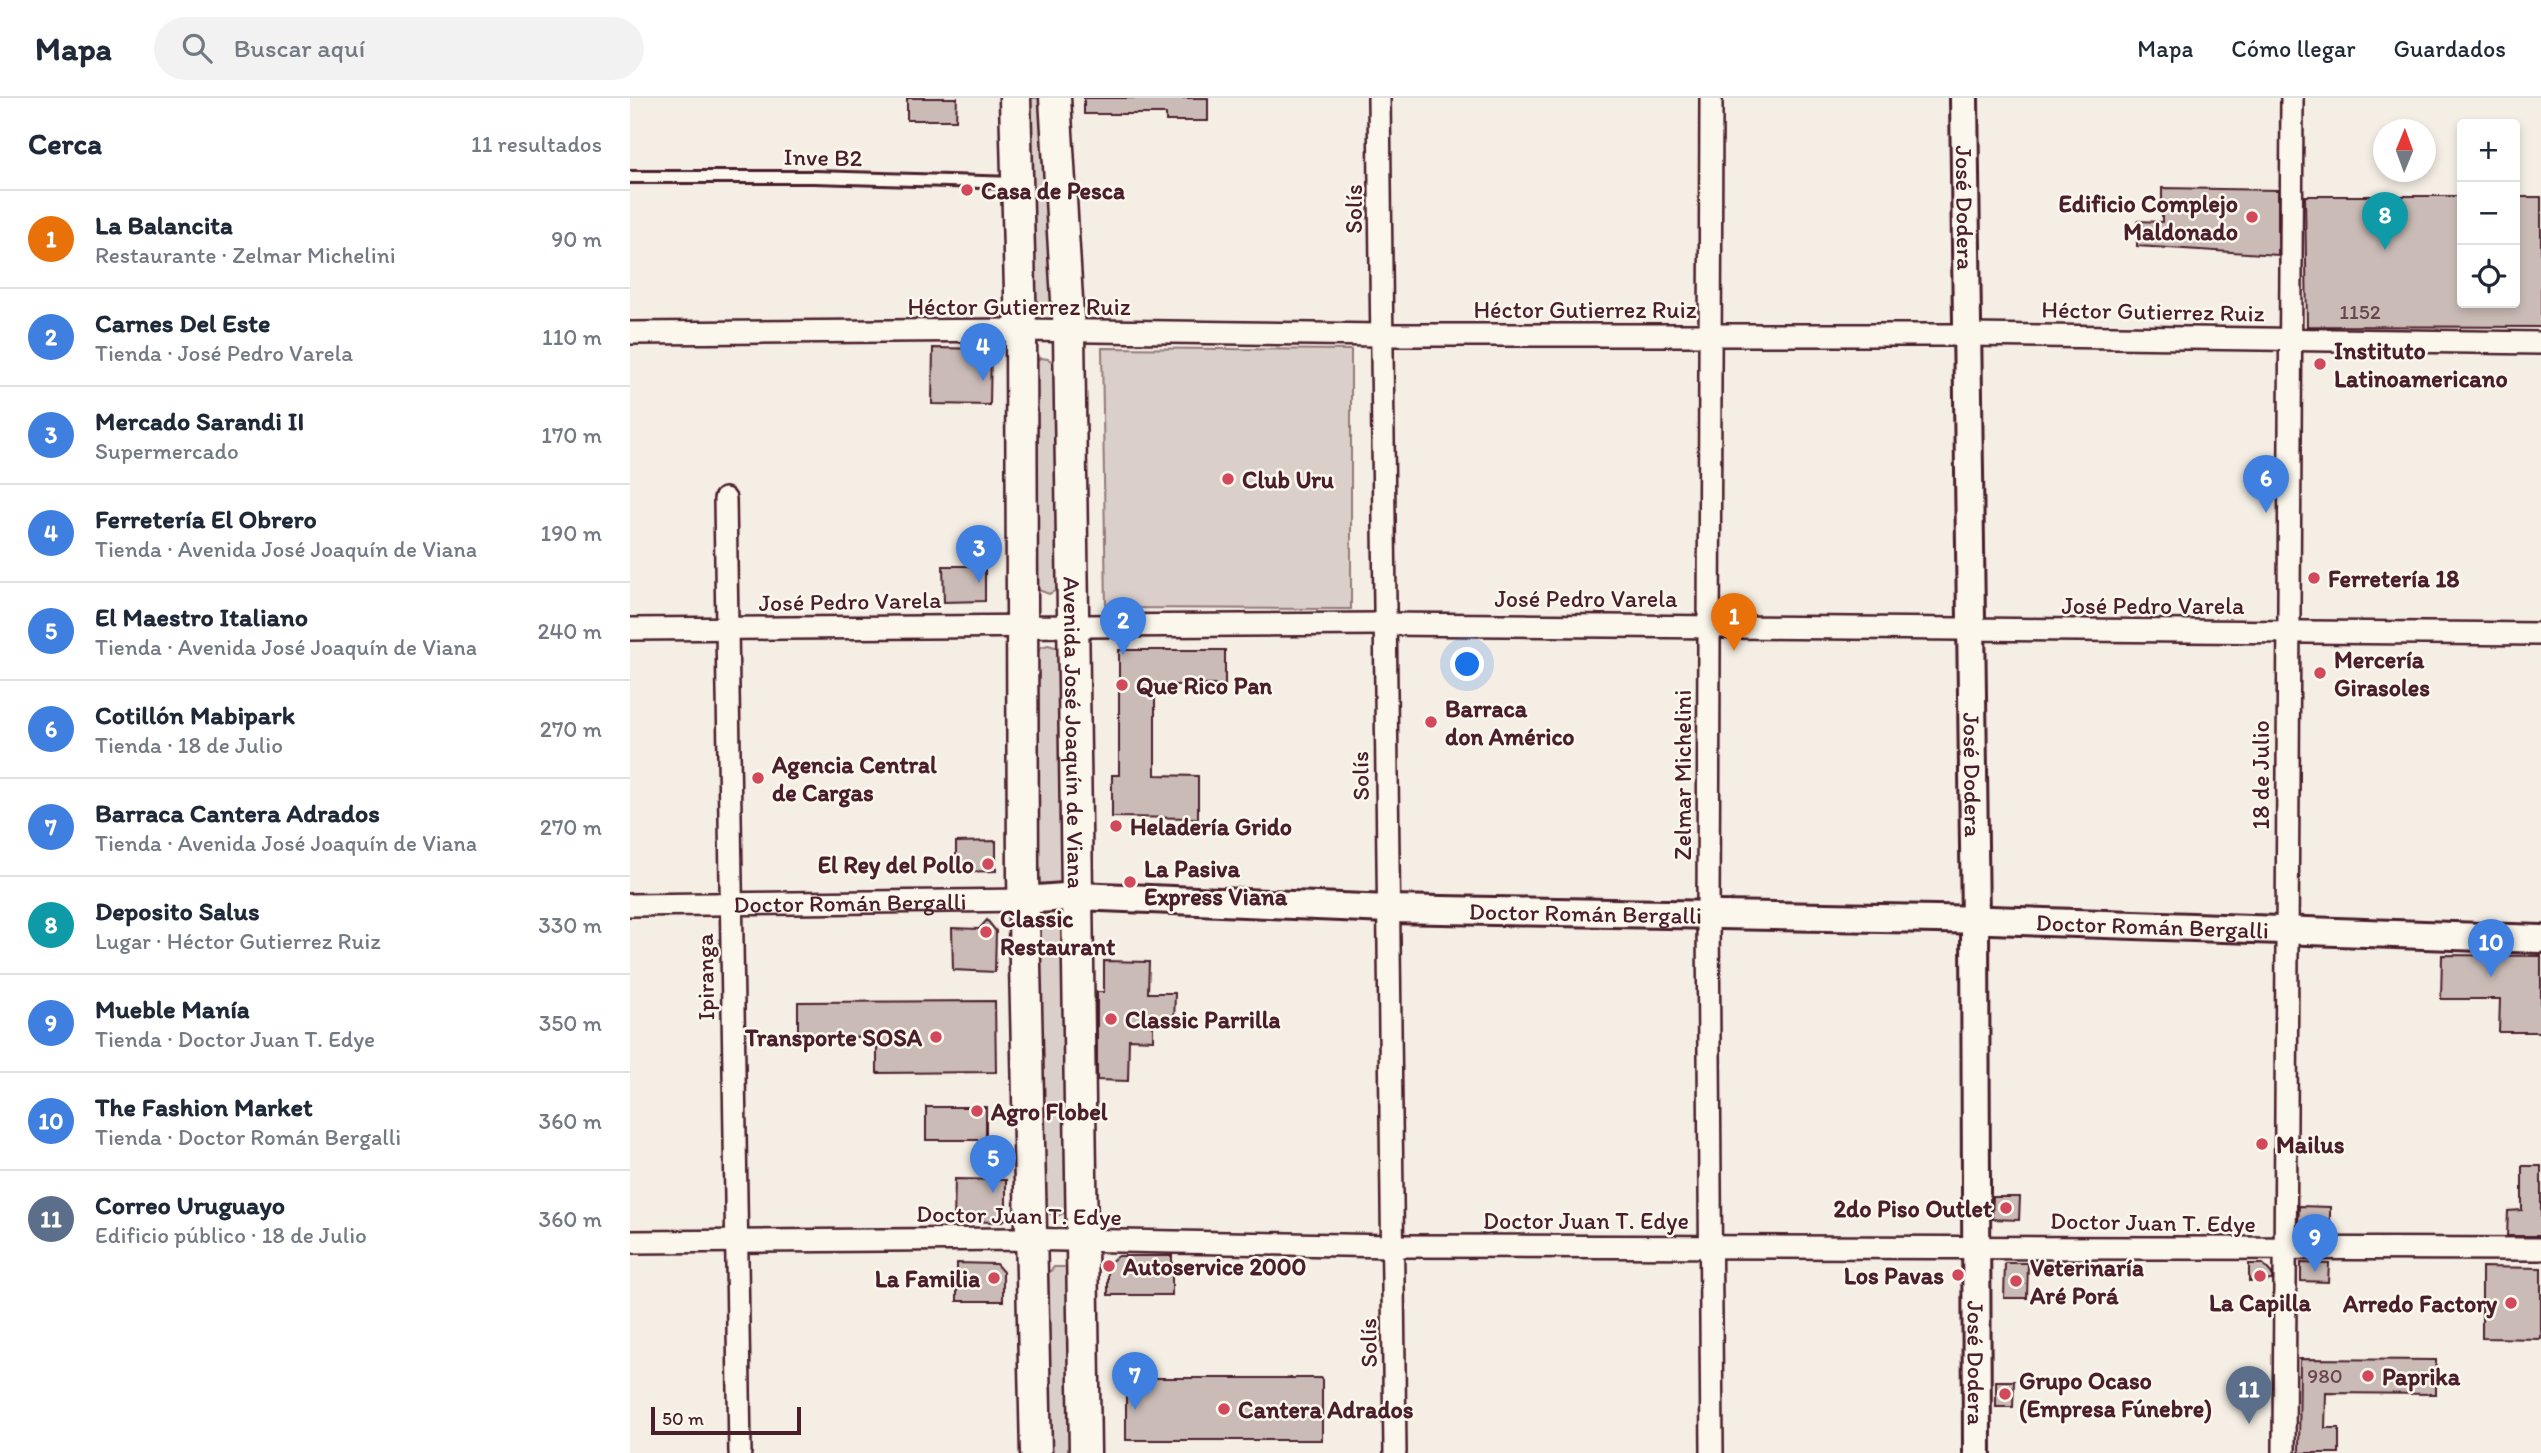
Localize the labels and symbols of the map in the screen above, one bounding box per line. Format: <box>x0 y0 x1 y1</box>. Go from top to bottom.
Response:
north arrow <box>2373 119 2436 182</box>
street label: Inve B2 <box>783 142 863 172</box>
street label: José Dodera <box>1950 145 1981 271</box>
place label: Casa de Pesca <box>981 176 1125 205</box>
marker: Casa de Pesca <box>959 182 975 198</box>
street label: Solís <box>1339 184 1368 234</box>
place label: Edificio Complejo Maldonado <box>2059 189 2238 246</box>
pin: 8 <box>2362 192 2408 250</box>
marker: Edificio Complejo Maldonado <box>2244 209 2260 225</box>
street label: Héctor Gutierrez Ruiz <box>907 292 1131 321</box>
street label: Héctor Gutierrez Ruiz <box>1473 295 1697 324</box>
street label: Héctor Gutierrez Ruiz <box>2041 295 2265 327</box>
house number: 1152 <box>2339 299 2381 324</box>
pin: 4 <box>960 323 1006 381</box>
place label: Instituto Latinoamericano <box>2334 336 2508 393</box>
marker: Instituto Latinoamericano <box>2312 356 2328 372</box>
pin: 6 <box>2243 455 2289 513</box>
place label: Club Uru <box>1242 465 1335 494</box>
marker: Club Uru <box>1220 471 1236 487</box>
pin: 3 <box>956 525 1002 583</box>
place label: Ferretería 18 <box>2328 564 2459 593</box>
marker: Ferretería 18 <box>2306 570 2322 586</box>
street label: Avenida José Joaquín de Viana <box>1058 576 1091 889</box>
street label: José Pedro Varela <box>1495 584 1678 613</box>
street label: José Pedro Varela <box>758 585 942 617</box>
street label: José Pedro Varela <box>2062 591 2245 620</box>
pin: 1 <box>1711 593 1757 651</box>
pin: 2 <box>1100 597 1146 655</box>
place label: Mercería Girasoles <box>2334 645 2430 702</box>
your location <box>1450 647 1484 681</box>
marker: Mercería Girasoles <box>2312 665 2328 681</box>
place label: Que Rico Pan <box>1136 671 1272 700</box>
marker: Que Rico Pan <box>1114 677 1130 693</box>
street label: Zelmar Michelini <box>1668 690 1697 860</box>
place label: Barraca don Américo <box>1445 694 1575 751</box>
street label: José Dodera <box>1958 712 1988 838</box>
marker: Barraca don Américo <box>1423 714 1439 730</box>
street label: 18 de Julio <box>2246 720 2275 830</box>
place label: Agencia Central de Cargas <box>771 750 937 808</box>
street label: Solís <box>1345 751 1375 801</box>
marker: Agencia Central de Cargas <box>750 770 766 786</box>
place label: Heladería Grido <box>1130 812 1292 841</box>
marker: Heladería Grido <box>1108 818 1124 834</box>
place label: El Rey del Pollo <box>818 850 974 880</box>
place label: La Pasiva Express Viana <box>1144 854 1288 912</box>
marker: El Rey del Pollo <box>980 856 996 872</box>
marker: La Pasiva Express Viana <box>1122 874 1138 890</box>
street label: Doctor Román Bergalli <box>733 886 967 918</box>
street label: Doctor Román Bergalli <box>1469 896 1702 929</box>
place label: Classic Restaurant <box>1000 904 1115 961</box>
street label: Doctor Román Bergalli <box>2035 907 2269 944</box>
pin: 10 <box>2468 919 2514 977</box>
marker: Classic Restaurant <box>978 924 994 940</box>
street label: Ipiranga <box>690 933 720 1021</box>
place label: Classic Parrilla <box>1125 1005 1280 1034</box>
marker: Classic Parrilla <box>1103 1011 1119 1027</box>
place label: Transporte SOSA <box>744 1023 923 1053</box>
marker: Transporte SOSA <box>928 1029 944 1045</box>
place label: Agro Flobel <box>990 1097 1108 1127</box>
marker: Agro Flobel <box>969 1103 985 1119</box>
place label: Mailus <box>2276 1130 2345 1159</box>
pin: 5 <box>970 1135 1016 1193</box>
marker: Mailus <box>2254 1136 2270 1152</box>
place label: 2do Piso Outlet <box>1833 1194 1992 1223</box>
street label: Doctor Juan T. Edye <box>916 1199 1122 1231</box>
marker: 2do Piso Outlet <box>1998 1200 2014 1216</box>
street label: Doctor Juan T. Edye <box>1483 1206 1689 1235</box>
street label: Doctor Juan T. Edye <box>2050 1206 2256 1238</box>
pin: 9 <box>2292 1214 2338 1272</box>
place label: Autoservice 2000 <box>1122 1252 1306 1281</box>
place label: Veterinaría Aré Porá <box>2029 1253 2144 1310</box>
marker: Autoservice 2000 <box>1101 1258 1117 1274</box>
place label: Los Pavas <box>1844 1261 1944 1290</box>
place label: La Familia <box>875 1264 980 1293</box>
marker: Los Pavas <box>1950 1267 1966 1283</box>
marker: La Capilla <box>2252 1268 2268 1284</box>
marker: La Familia <box>986 1270 1002 1286</box>
marker: Veterinaría Aré Porá <box>2008 1273 2024 1289</box>
place label: La Capilla <box>2209 1288 2312 1318</box>
place label: Arredo Factory <box>2342 1289 2498 1319</box>
marker: Arredo Factory <box>2503 1295 2519 1311</box>
street label: José Dodera <box>1962 1300 1991 1426</box>
street label: Solís <box>1353 1318 1383 1368</box>
pin: 7 <box>1112 1352 1158 1410</box>
place label: Paprika <box>2382 1362 2461 1392</box>
house number: 980 <box>2307 1363 2343 1388</box>
place label: Grupo Ocaso (Empresa Fúnebre) <box>2019 1366 2212 1424</box>
pin: 11 <box>2226 1366 2272 1424</box>
marker: Paprika <box>2360 1368 2376 1384</box>
marker: Grupo Ocaso (Empresa Fúnebre) <box>1997 1386 2013 1402</box>
place label: Cantera Adrados <box>1238 1395 1414 1424</box>
marker: Cantera Adrados <box>1216 1401 1232 1417</box>
scale bar <box>651 1404 802 1436</box>

